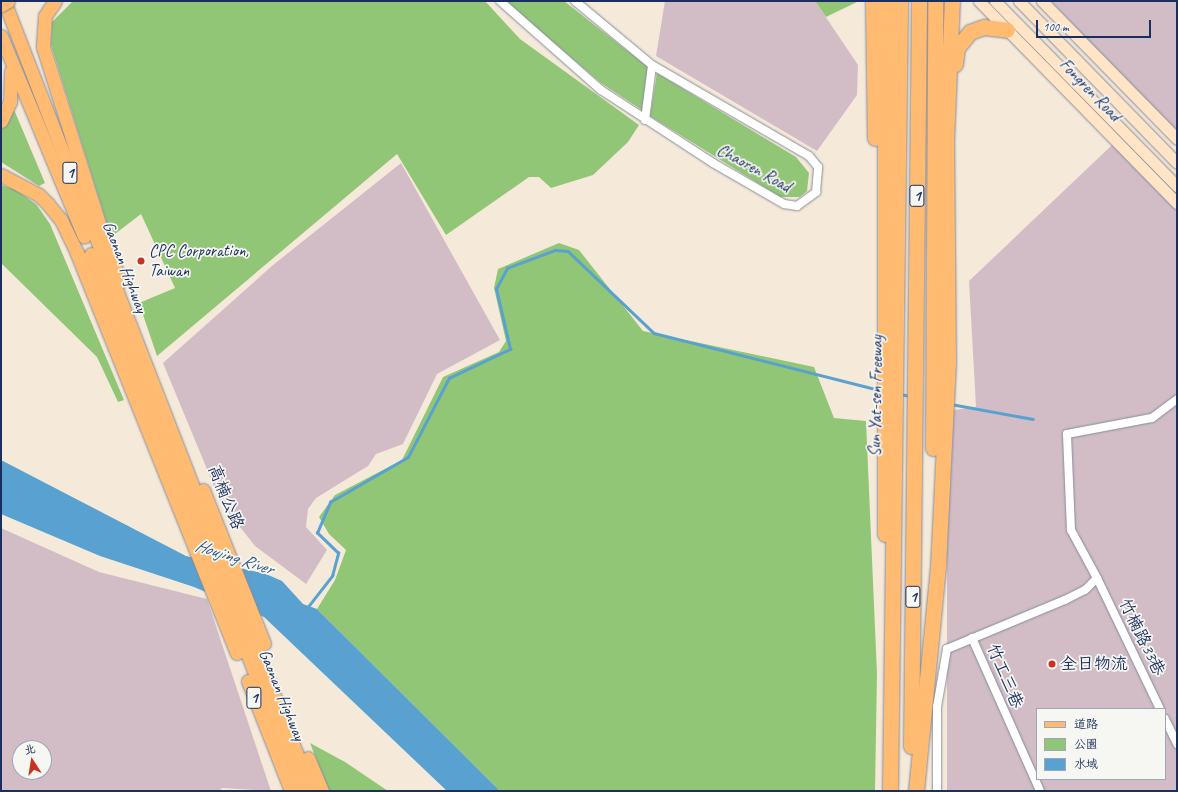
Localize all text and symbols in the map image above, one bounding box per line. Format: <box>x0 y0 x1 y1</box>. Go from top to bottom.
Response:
scale bar <box>1038 12 1153 38</box>
text: 100 m <box>1043 19 1069 35</box>
street label: Fongren Road <box>1055 55 1125 125</box>
street label: Chaoren Road <box>714 139 794 197</box>
road number: 1 <box>62 159 78 187</box>
road number: 1 <box>909 182 925 210</box>
street label: Gaonan Highway <box>98 218 152 316</box>
place label: CPC Corporation, Taiwan <box>149 241 249 281</box>
marker: CPC Corporation, Taiwan <box>136 256 146 266</box>
street label: Sun Yat-sen Freeway <box>865 335 887 457</box>
street label: 高楠公路 <box>204 462 248 532</box>
water label: Houjing River <box>192 534 276 580</box>
road number: 1 <box>905 583 921 611</box>
street label: 竹楠路33巷 <box>1115 595 1169 679</box>
street label: 竹工三巷 <box>982 641 1028 711</box>
street label: Gaonan Highway <box>255 647 309 743</box>
place label: 全日物流 <box>1060 654 1128 674</box>
marker: 全日物流 <box>1047 659 1057 669</box>
road number: 1 <box>246 684 262 712</box>
legend <box>1036 708 1166 780</box>
text: 道路 <box>1074 716 1098 732</box>
text: 公園 <box>1074 736 1098 752</box>
north arrow <box>12 740 52 780</box>
text: 北 <box>23 741 37 757</box>
text: 水域 <box>1074 756 1098 772</box>

